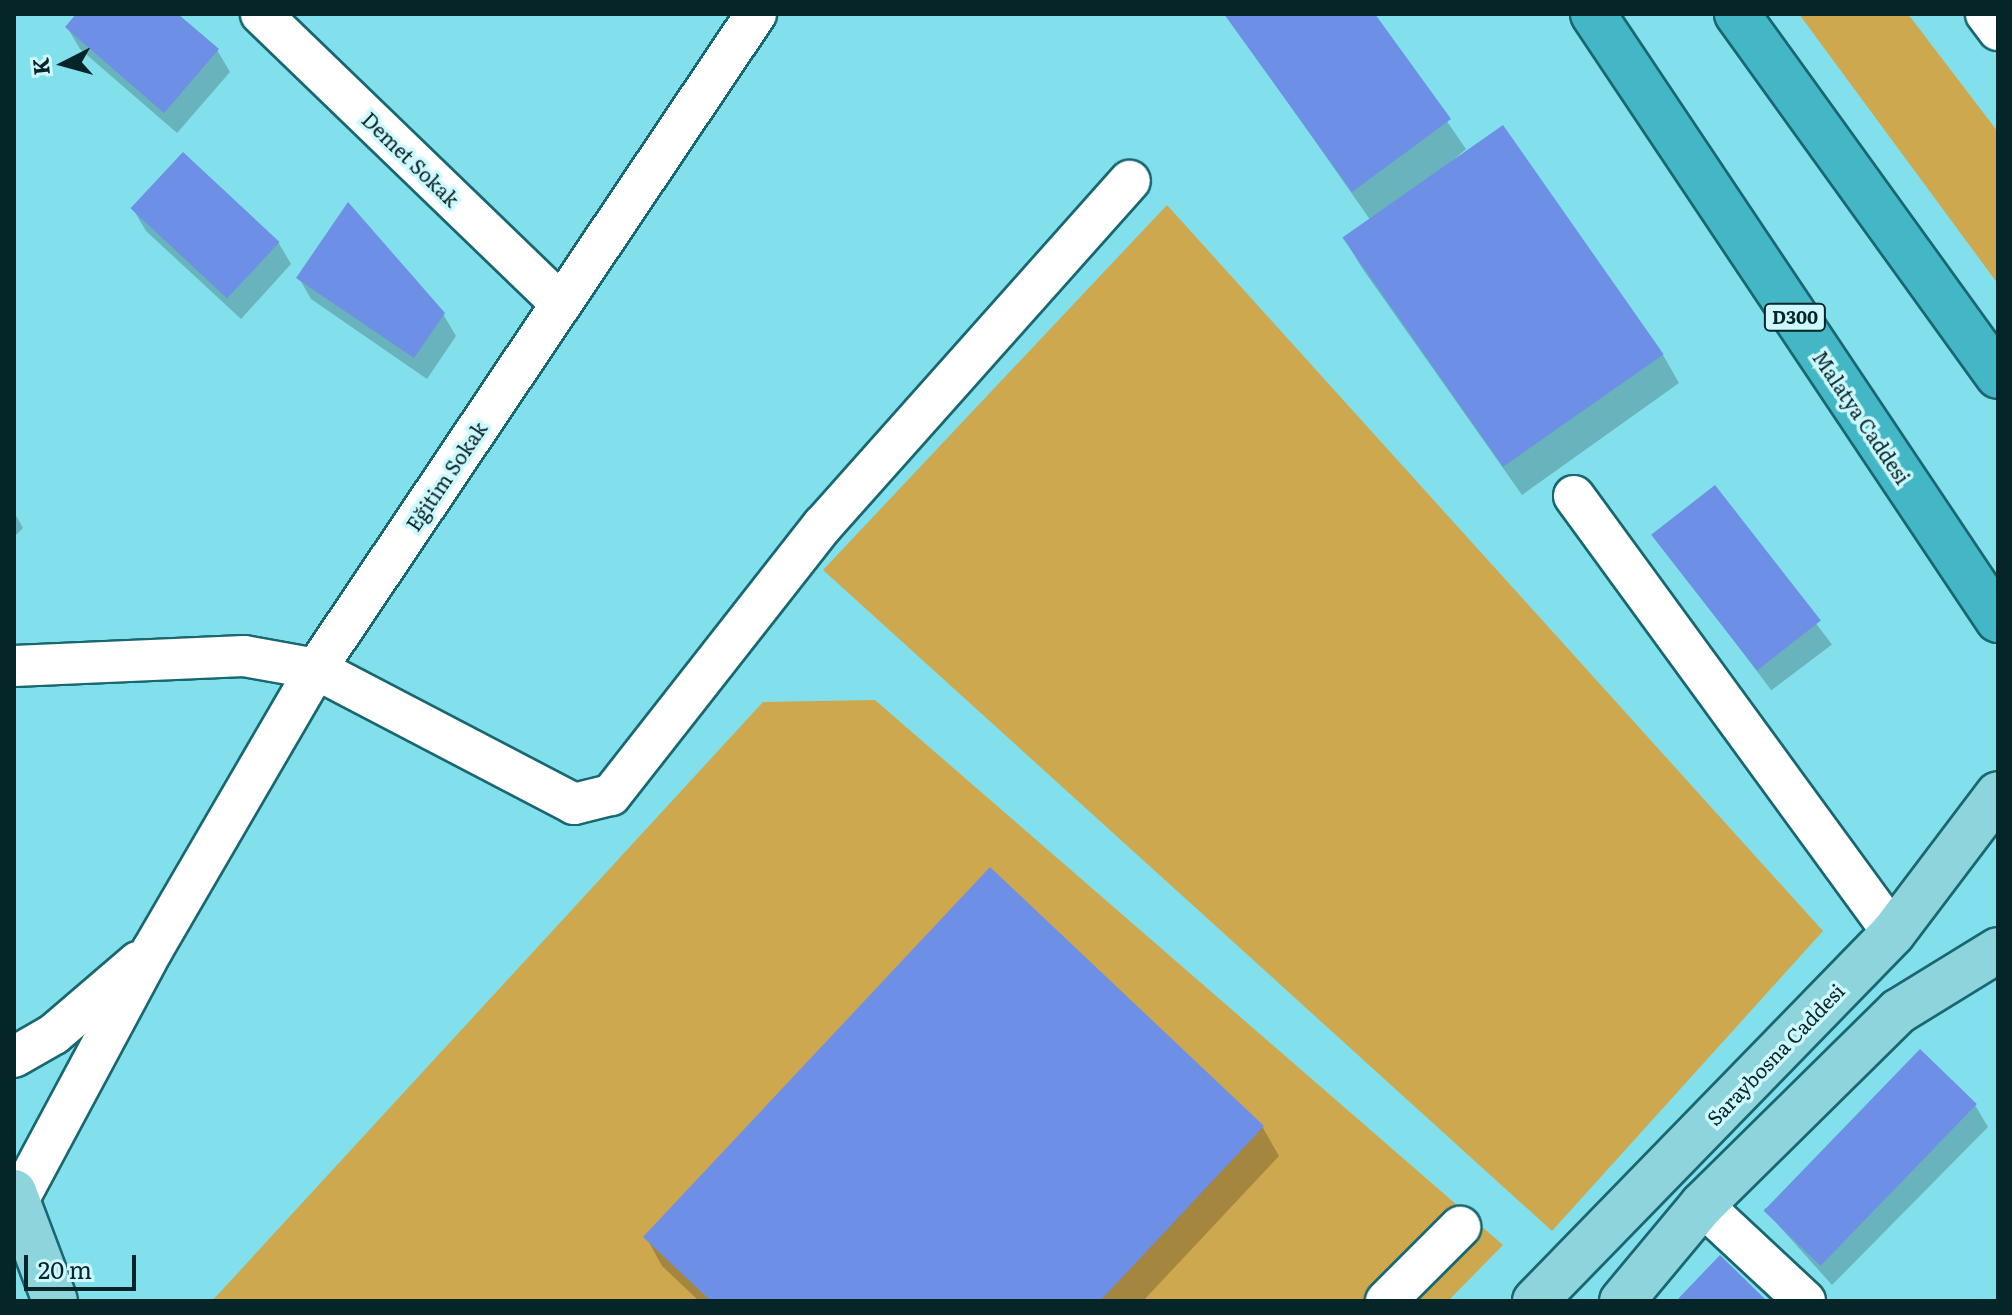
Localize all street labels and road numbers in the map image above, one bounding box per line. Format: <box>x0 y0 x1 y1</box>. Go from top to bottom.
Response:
street label: Demet Sokak <box>358 107 464 211</box>
road number: D300 <box>1763 303 1827 331</box>
street label: Malatya Caddesi <box>1809 346 1915 488</box>
street label: Eğitim Sokak <box>401 417 491 535</box>
street label: Saraybosna Caddesi <box>1701 978 1849 1130</box>

